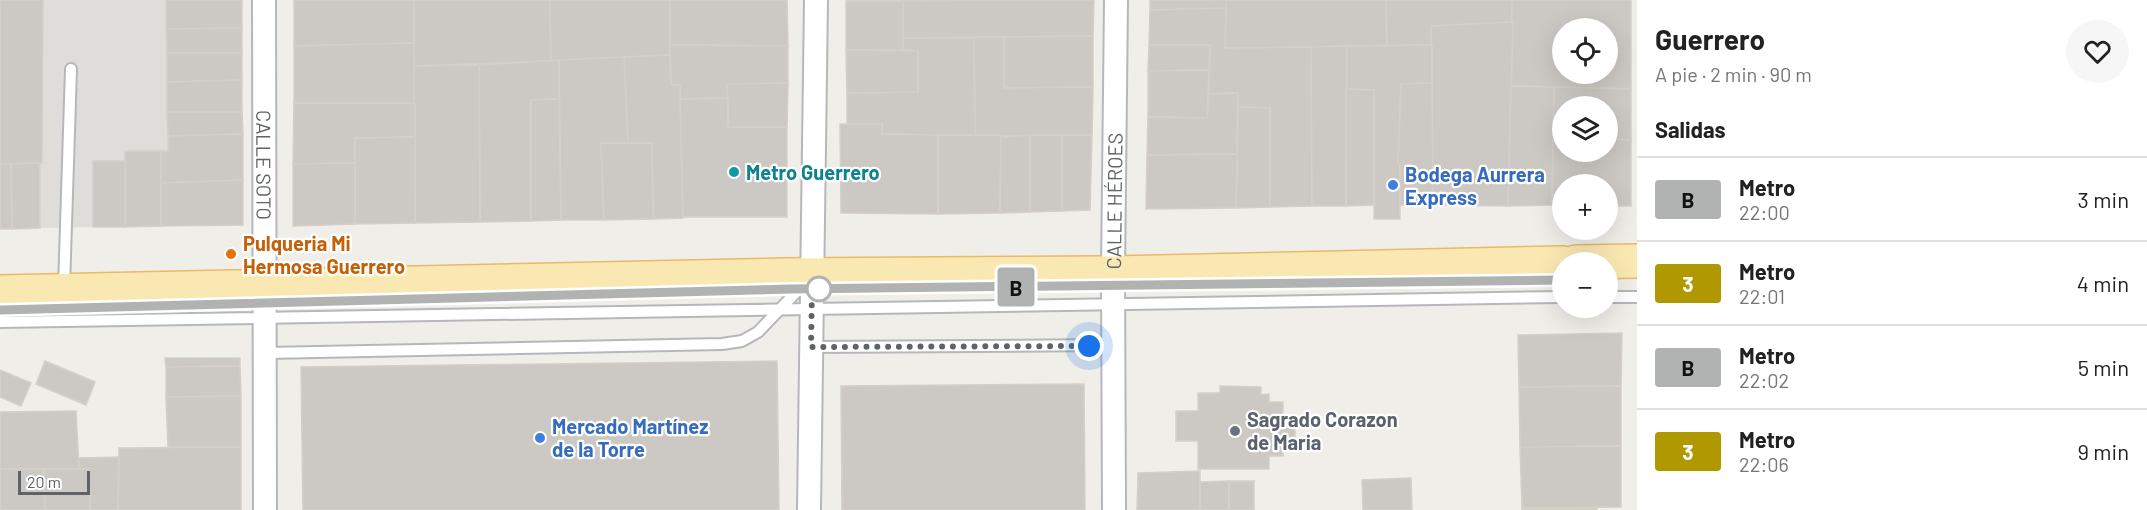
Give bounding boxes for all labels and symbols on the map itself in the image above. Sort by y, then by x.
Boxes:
street label: CALLE SOTO [252,110,276,220]
street label: CALLE HÉROES [1101,132,1127,270]
place label: Metro Guerrero [746,160,880,184]
place label: Bodega Aurrera Express [1405,162,1545,209]
marker: Metro Guerrero [727,165,741,179]
marker: Bodega Aurrera Express [1386,178,1400,192]
place label: Pulqueria Mi Hermosa Guerrero [243,231,405,278]
marker: Pulqueria Mi Hermosa Guerrero [224,247,238,261]
line badge: B [996,268,1036,306]
unlabelled marker [806,276,832,302]
your location [1074,331,1104,361]
place label: Sagrado Corazon de Maria [1247,407,1398,454]
place label: Mercado Martínez de la Torre [552,414,708,461]
marker: Sagrado Corazon de Maria [1228,424,1242,438]
marker: Mercado Martínez de la Torre [533,431,547,445]
scale bar [18,468,90,496]

